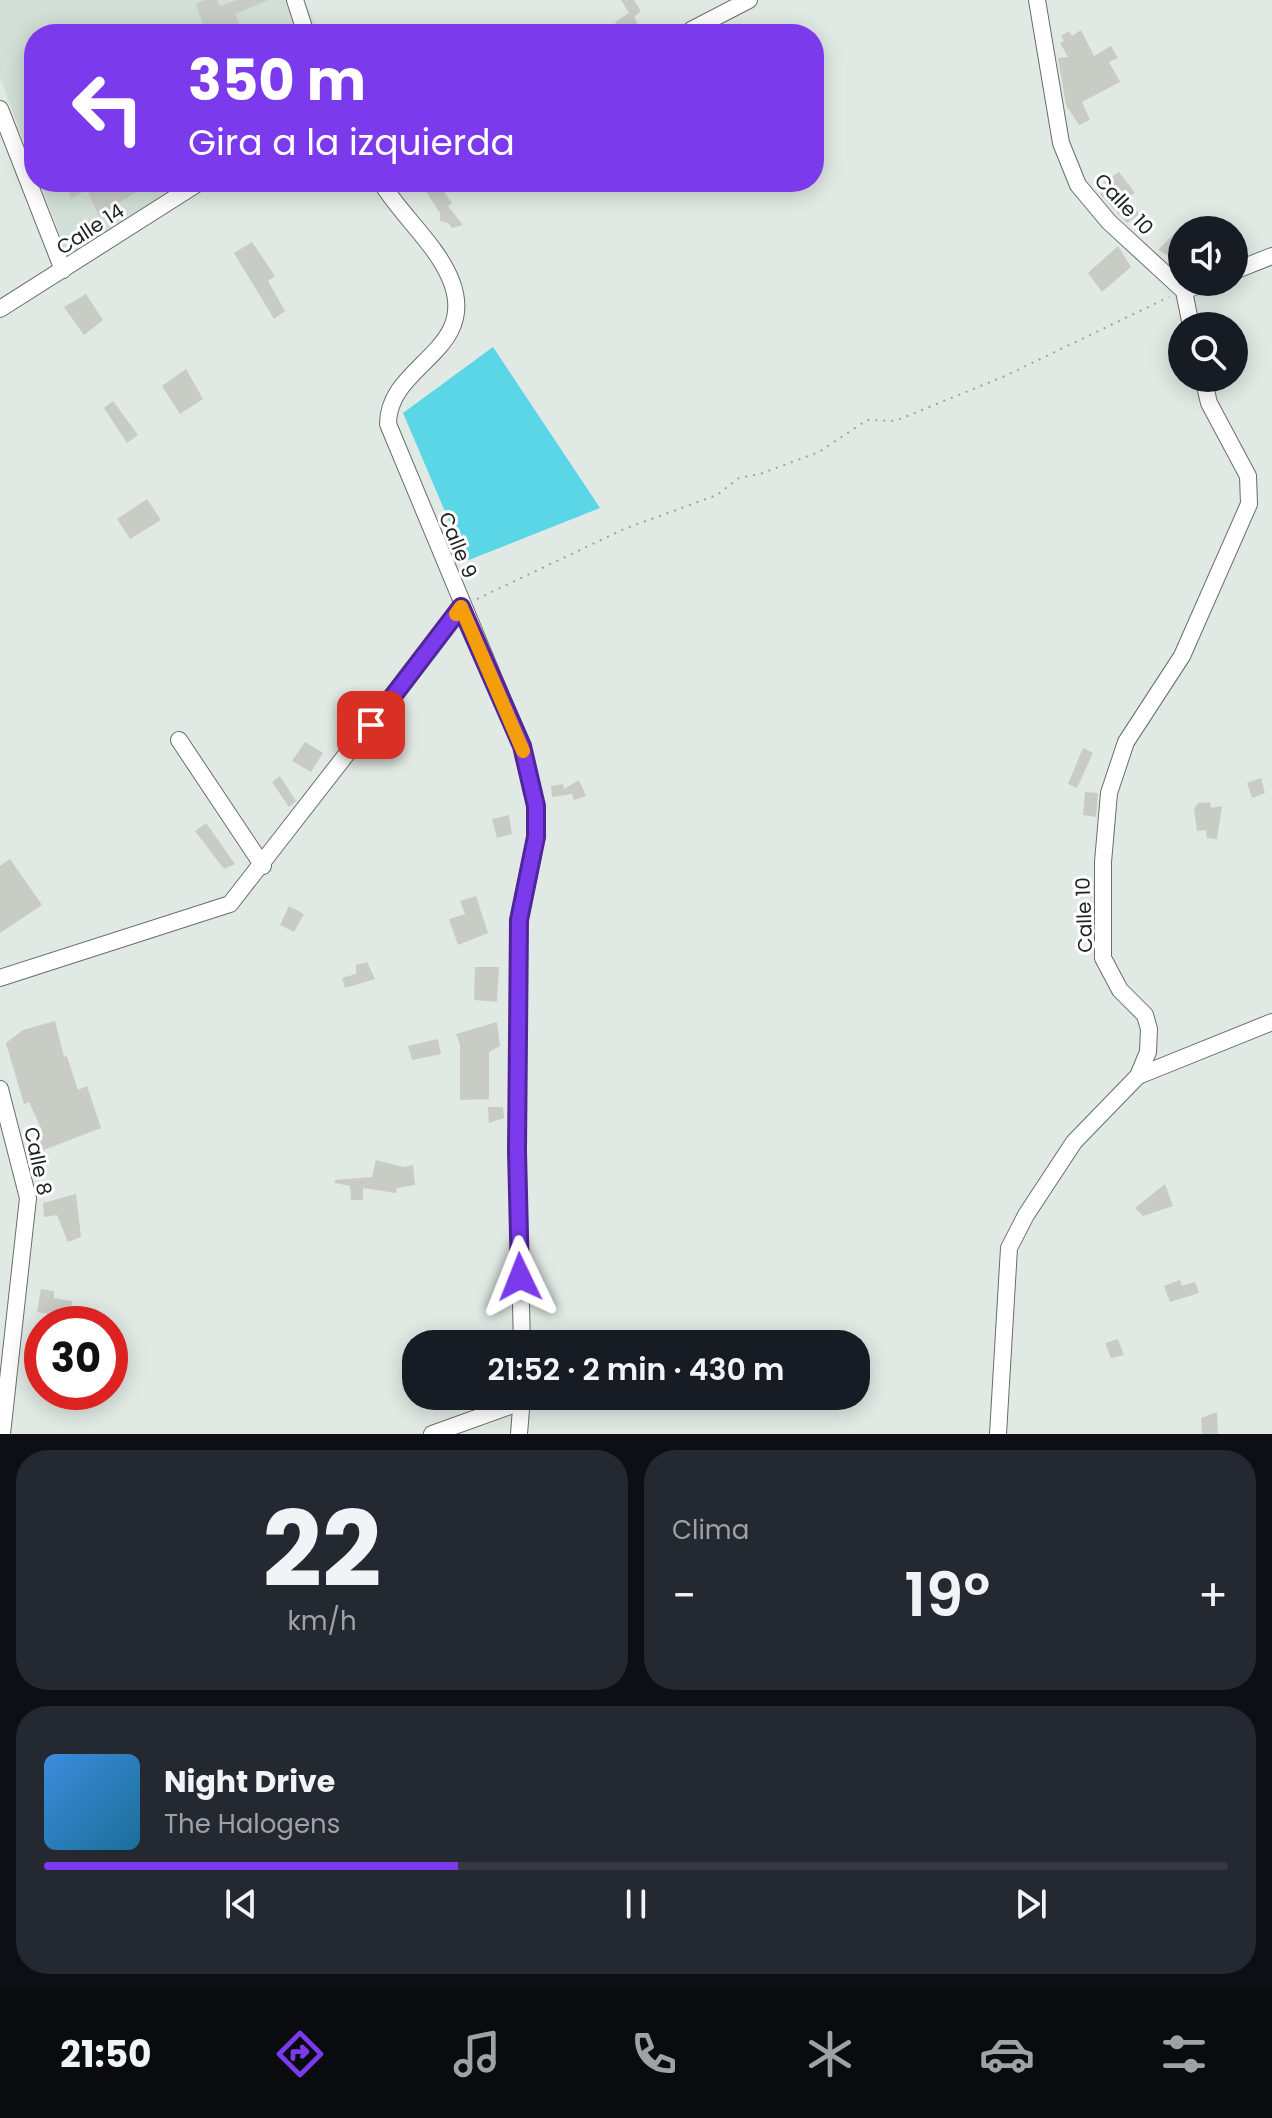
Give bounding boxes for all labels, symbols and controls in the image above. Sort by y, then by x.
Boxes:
text: 350 m [188,41,366,120]
icon: left [56,56,160,160]
text: Gira a la izquierda [188,117,515,168]
street label: Calle 10 [1088,167,1160,241]
street label: Calle 14 [51,197,129,261]
map controls [1168,216,1248,392]
button: sound [1168,216,1248,296]
button: search [1168,312,1248,392]
street label: Calle 9 [432,508,484,582]
pin [337,691,405,759]
icon: arrive [349,703,393,747]
street label: Calle 10 [1069,877,1099,953]
street label: Calle 8 [17,1124,59,1198]
position arrow [478,1235,562,1319]
speed limit sign: 30 [24,1306,128,1410]
text: 21:52 · 2 min · 430 m [488,1348,785,1391]
text: 22 [263,1477,381,1622]
text: Clima [672,1512,749,1548]
text: 19° [904,1553,990,1637]
text: − [672,1565,696,1626]
text: + [1198,1565,1228,1626]
text: km/h [287,1603,357,1639]
text: Night Drive [164,1760,335,1803]
text: The Halogens [164,1806,340,1842]
icon: previous [219,1882,263,1926]
icon: pause [614,1882,658,1926]
icon: next [1009,1882,1053,1926]
icon: directions [272,2026,328,2082]
icon: music [449,2026,505,2082]
icon: phone [626,2026,682,2082]
icon: climate [802,2026,858,2082]
icon: car [979,2026,1035,2082]
icon: filters [1156,2026,1212,2082]
text: 21:50 [60,2029,152,2080]

